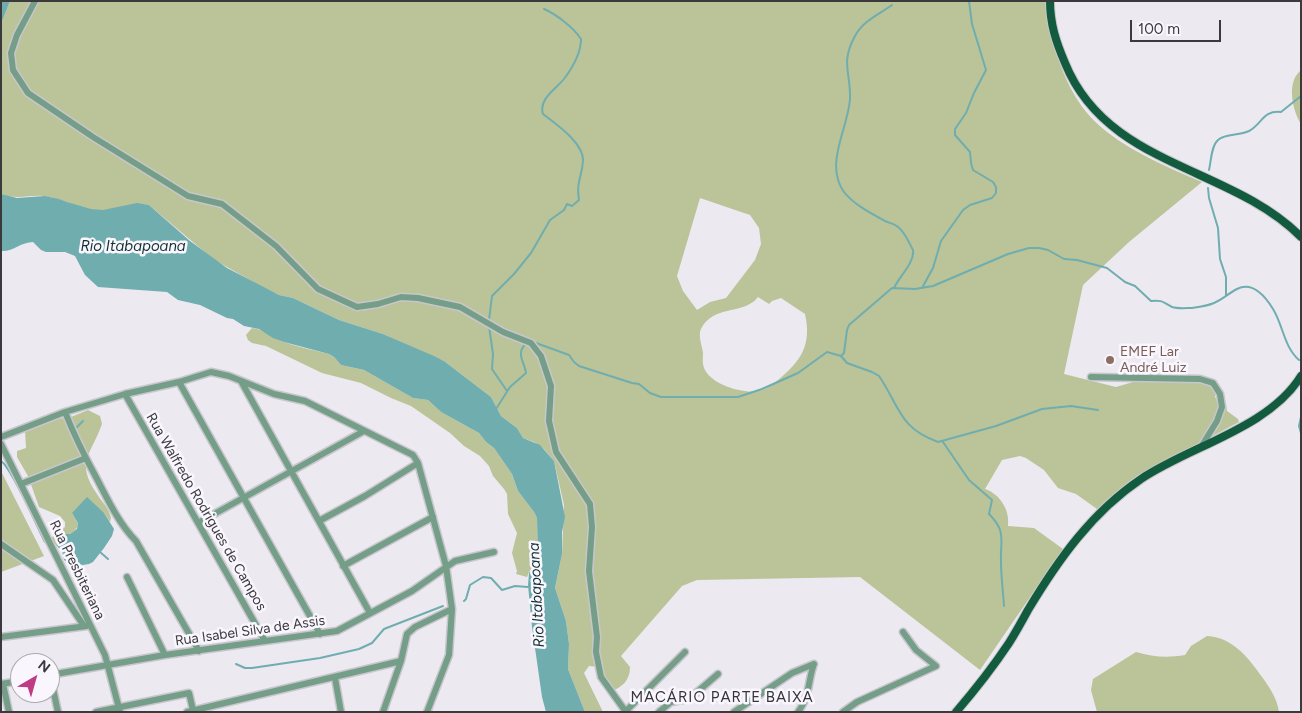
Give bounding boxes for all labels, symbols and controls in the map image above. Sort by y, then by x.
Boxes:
scale bar [1132,10,1223,42]
text: 100 m [1138,20,1180,38]
water label: Rio Itabapoana [80,238,186,256]
place label: EMEF Lar André Luiz [1120,344,1187,377]
marker: EMEF Lar André Luiz [1104,354,1116,366]
street label: Rua Walfredo Rodrigues de Campos [142,410,270,614]
street label: Rua Presbiteriana [46,518,108,622]
water label: Rio Itabapoana [525,542,549,648]
street label: Rua Isabel Silva de Assis [174,612,326,650]
north arrow [10,653,60,703]
text: N [34,657,53,677]
district label: MACÁRIO PARTE BAIXA [628,689,816,707]

